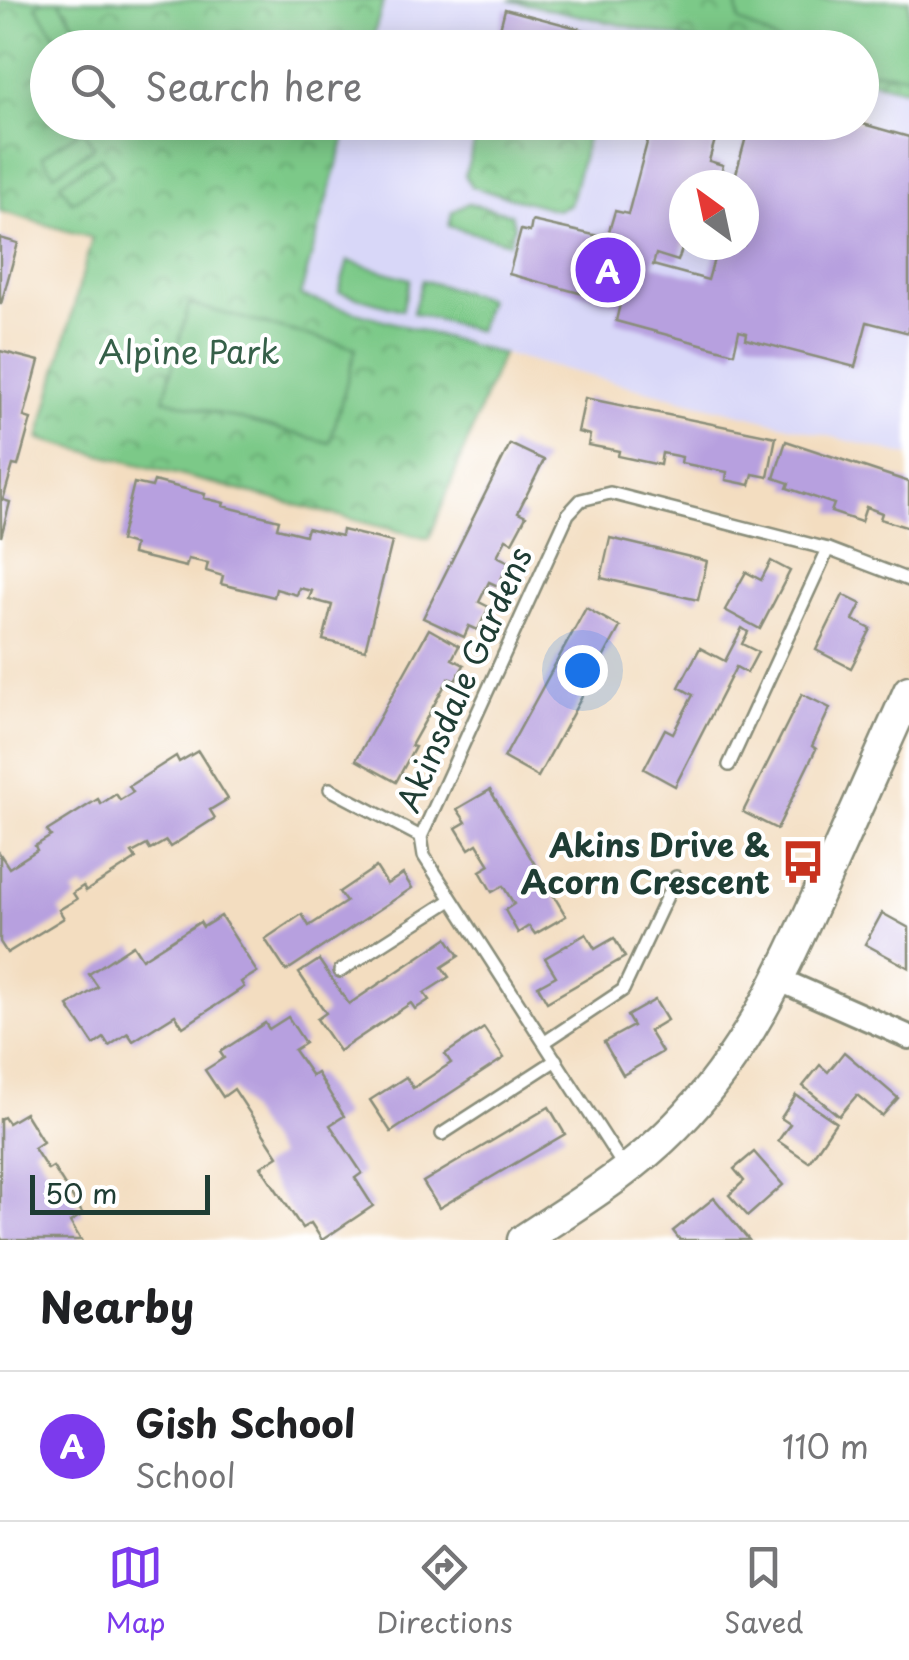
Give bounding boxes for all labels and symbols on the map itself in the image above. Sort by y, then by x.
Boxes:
north arrow [669,170,759,260]
pin: A [576,232,640,308]
park label: Alpine Park [98,327,280,375]
street label: Akinsdale Gardens [383,539,543,819]
your location [557,645,608,696]
place label: Akins Drive & Acorn Crescent [521,820,770,905]
bus stop icon: Akins Drive & Acorn Crescent [779,838,827,886]
scale bar [30,1170,210,1214]

